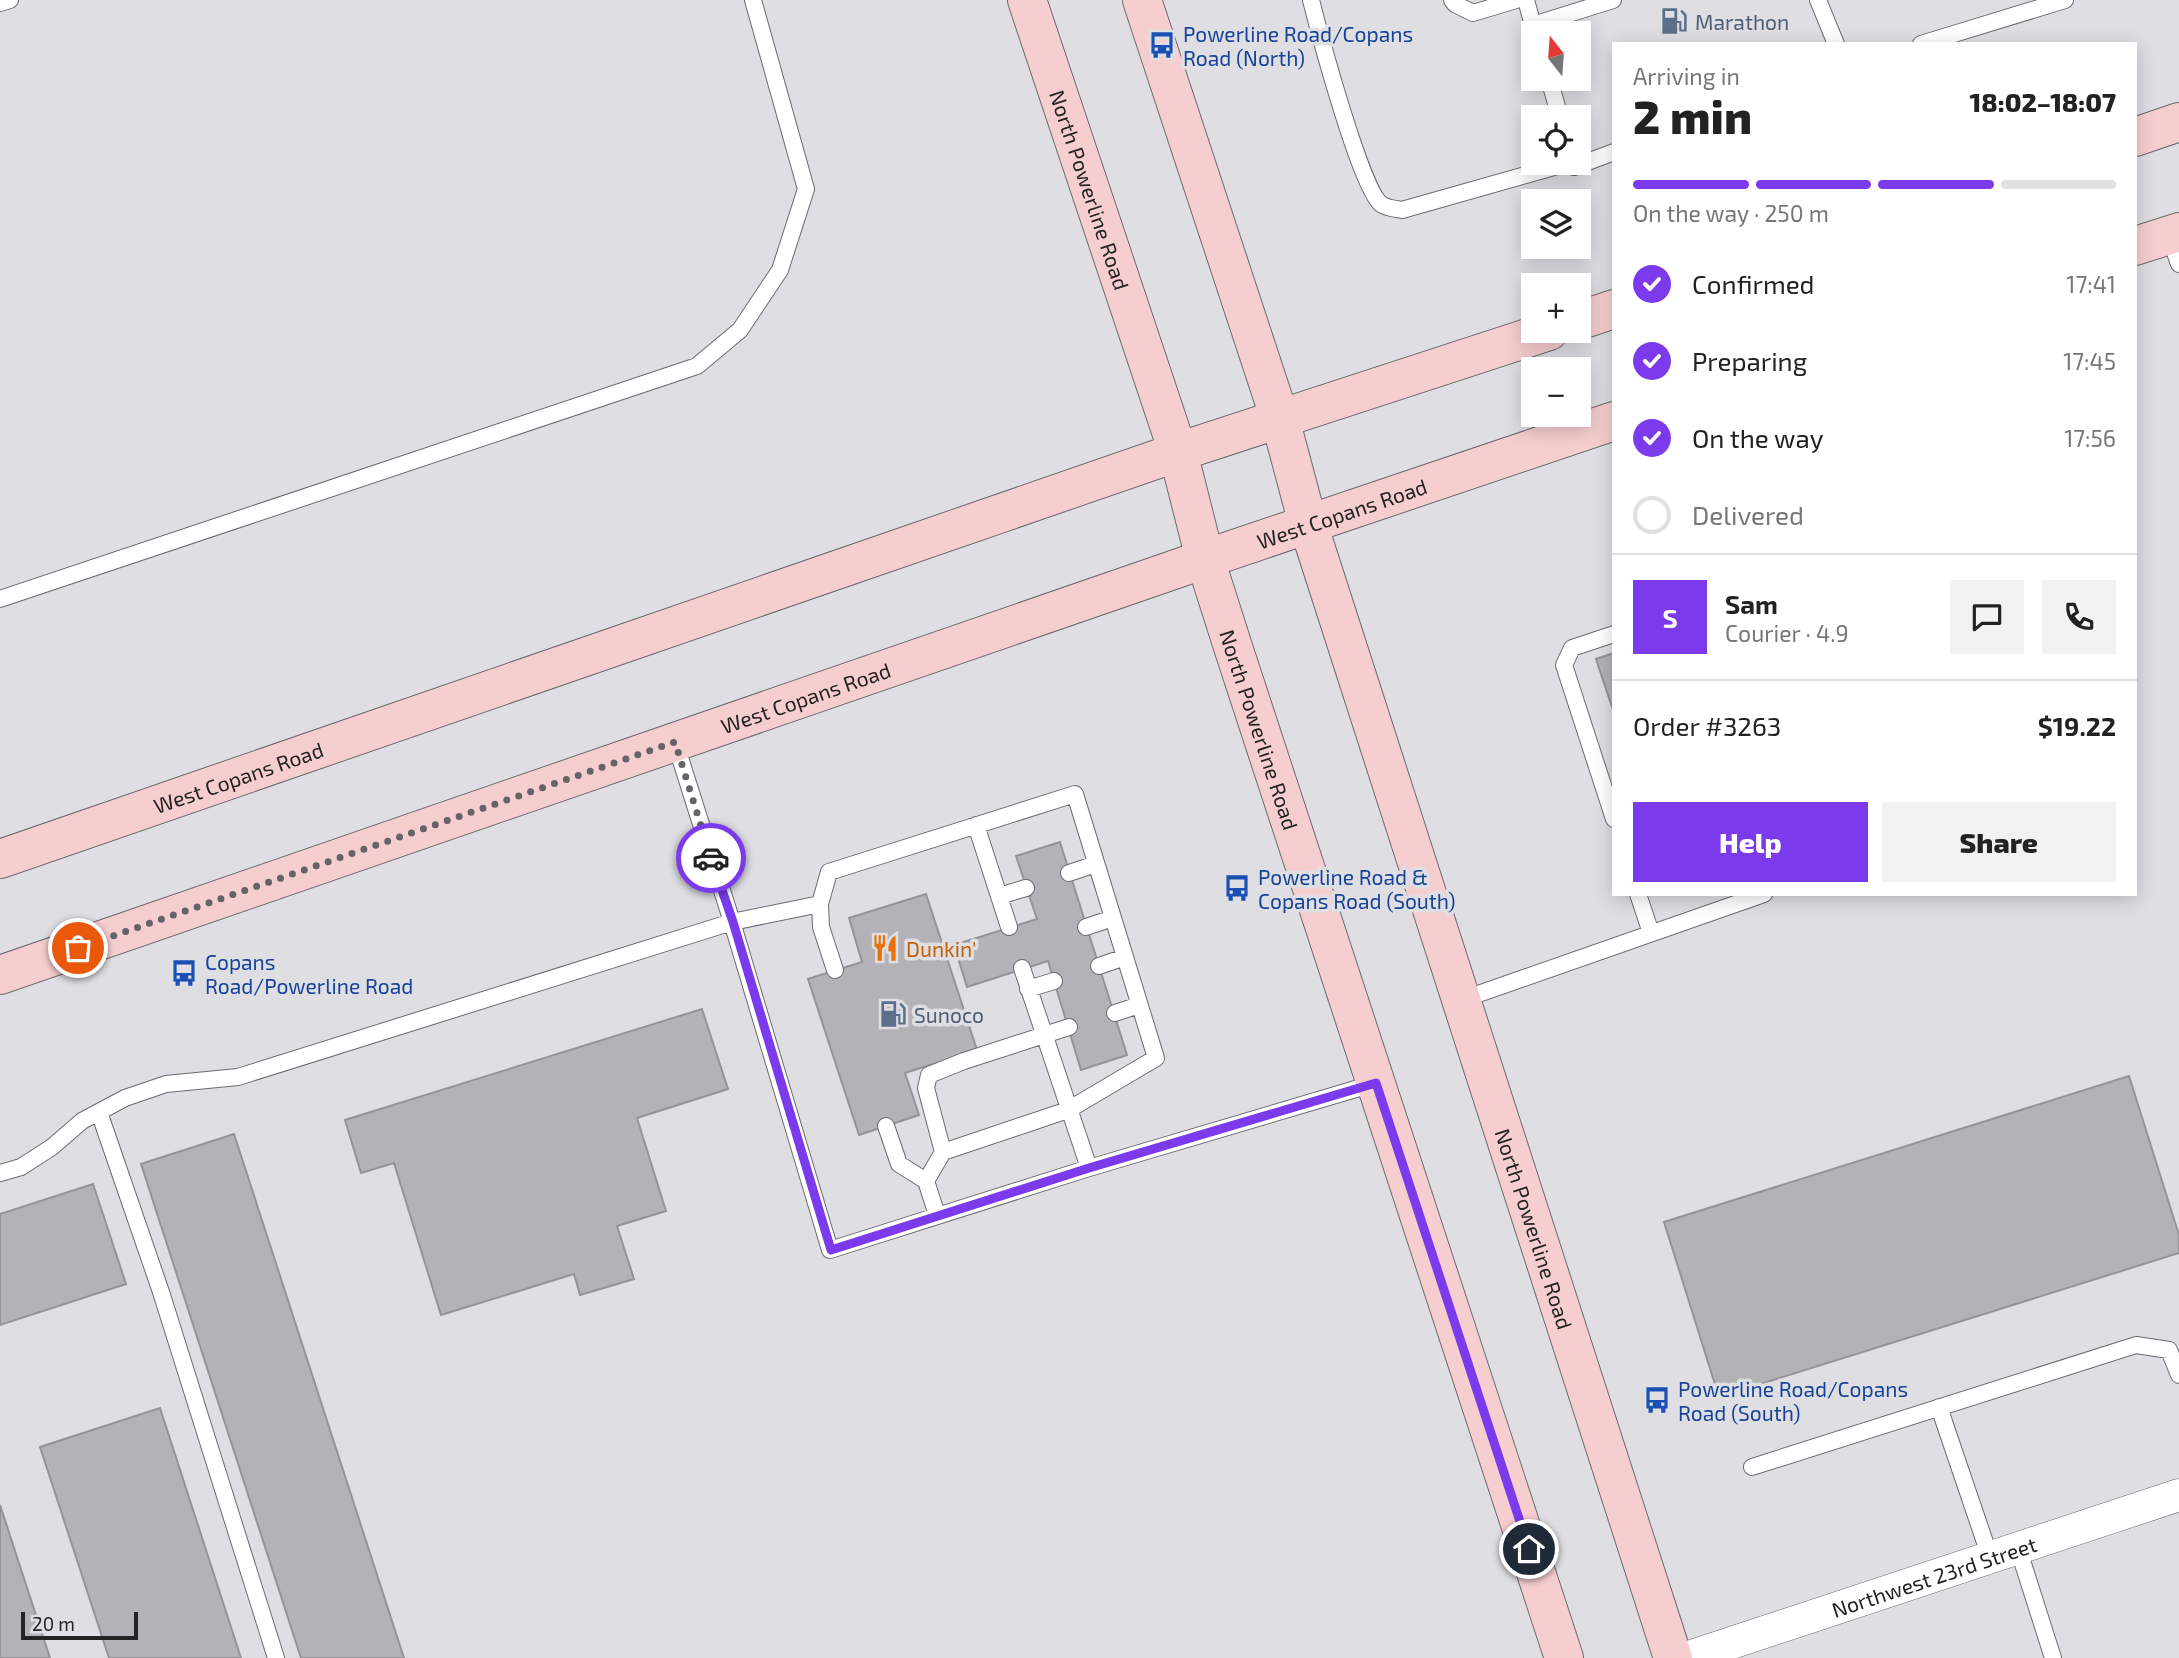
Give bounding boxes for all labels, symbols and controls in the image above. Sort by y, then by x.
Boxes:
fuel station icon: Marathon [1659,6,1689,36]
place label: Marathon [1695,9,1789,34]
place label: Powerline Road/Copans Road (North) [1183,21,1413,70]
north arrow [1521,21,1591,91]
map controls [1521,21,1591,427]
bus stop icon: Powerline Road/Copans Road (North) [1147,30,1177,60]
text: Arriving in [1633,62,1740,90]
text: 18:02–18:07 [1970,86,2116,117]
street label: North Powerline Road [1045,87,1135,293]
text: 2 min [1633,88,1752,143]
button: locate [1521,105,1591,175]
button: layers [1521,189,1591,259]
text: On the way · 250 m [1633,199,1829,227]
icon: check [1633,265,1671,303]
text: Confirmed [1692,268,1815,299]
text: 17:41 [2066,270,2116,298]
button: + [1521,273,1591,343]
icon: check [1633,342,1671,380]
text: Preparing [1692,345,1807,376]
text: 17:45 [2063,347,2116,375]
button: − [1521,357,1591,427]
icon: check [1633,419,1671,457]
text: On the way [1692,422,1823,453]
text: 17:56 [2064,424,2116,452]
street label: West Copans Road [1253,473,1430,553]
text: Delivered [1692,499,1804,530]
button: chat [1950,580,2024,654]
button: phone [2042,580,2116,654]
text: Sam [1725,588,1778,619]
text: S [1662,602,1678,633]
text: Courier · 4.9 [1725,619,1849,647]
street label: North Powerline Road [1216,626,1304,833]
street label: West Copans Road [717,656,893,738]
text: Order #3263 [1633,710,1781,741]
text: $19.22 [2038,710,2116,741]
street label: West Copans Road [150,736,326,818]
button: Help [1633,802,1868,882]
button: Share [1882,802,2116,882]
courier [676,823,746,893]
icon: car [692,839,730,877]
place label: Powerline Road & Copans Road (South) [1258,864,1456,913]
bus stop icon: Powerline Road & Copans Road (South) [1222,873,1252,903]
pin [48,918,108,978]
icon: bag [59,929,97,967]
restaurant icon: Dunkin' [870,933,900,963]
place label: Dunkin' [906,936,976,961]
place label: Copans Road/Powerline Road [205,949,413,998]
bus stop icon: Copans Road/Powerline Road [169,958,199,988]
fuel station icon: Sunoco [878,999,908,1029]
place label: Sunoco [914,1002,984,1027]
street label: North Powerline Road [1491,1125,1579,1332]
place label: Powerline Road/Copans Road (South) [1678,1376,1908,1425]
bus stop icon: Powerline Road/Copans Road (South) [1642,1385,1672,1415]
pin [1499,1519,1559,1579]
icon: home [1510,1530,1548,1568]
street label: Northwest 23rd Street [1828,1531,2039,1622]
scale bar [21,1609,138,1641]
text: 20 m [32,1612,75,1635]

